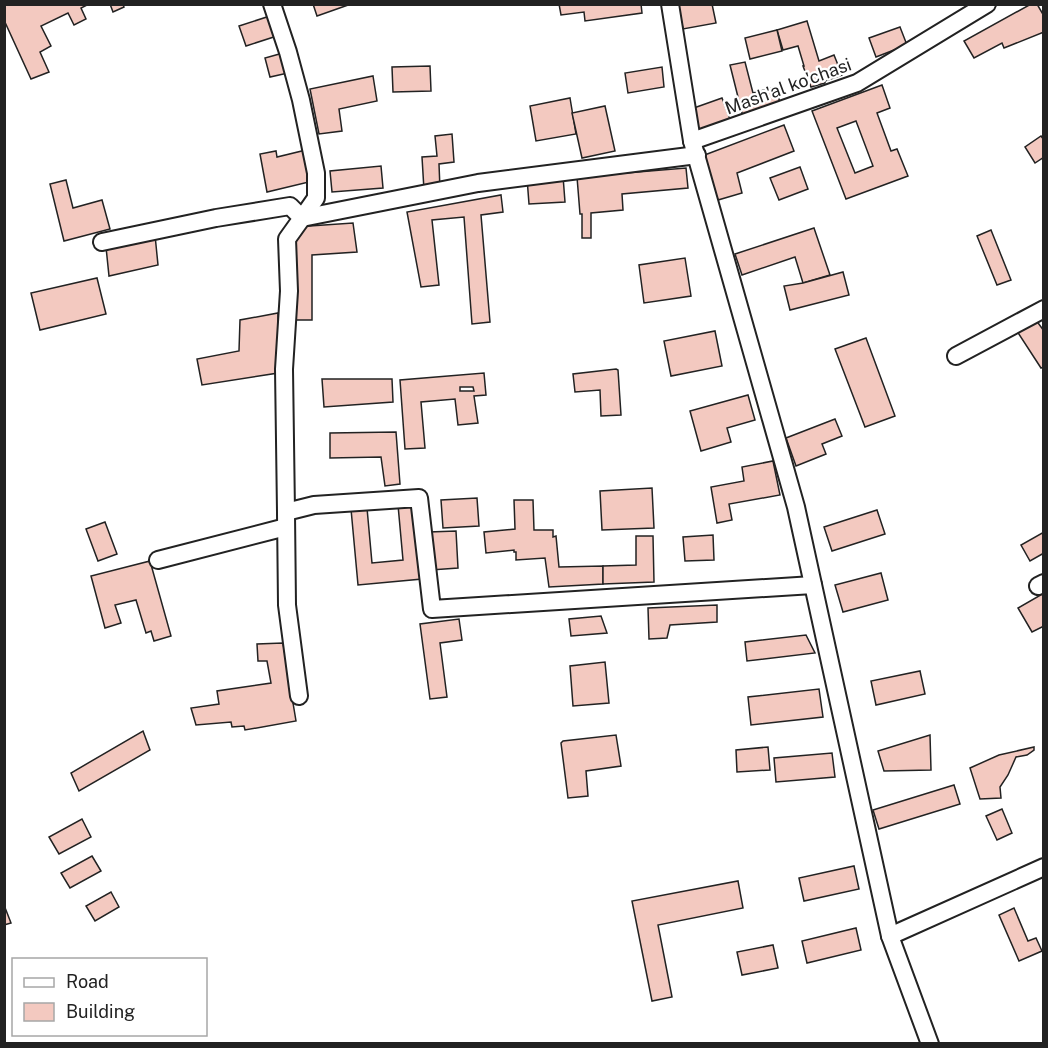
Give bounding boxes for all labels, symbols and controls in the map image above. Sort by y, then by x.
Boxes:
street label: Mash'al ko'chasi [722,53,854,119]
legend [12,958,207,1036]
text: Road [66,971,109,992]
text: Building [66,1001,135,1022]

